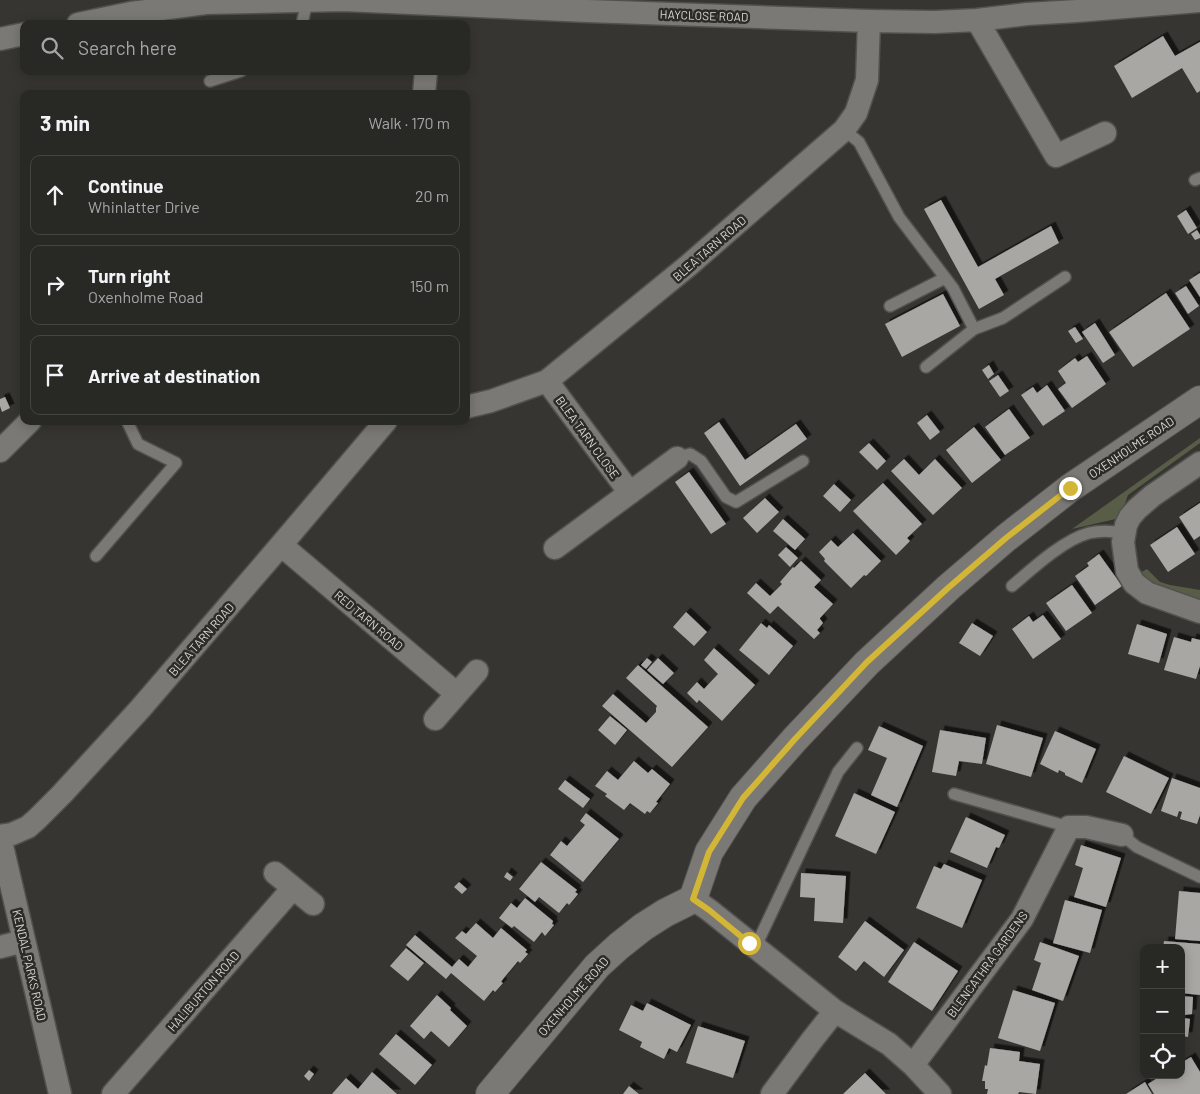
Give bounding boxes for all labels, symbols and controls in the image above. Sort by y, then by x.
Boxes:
street label: HAYCLOSE ROAD [660,6,748,24]
search box [20,20,470,75]
icon: search [38,34,66,62]
text: Search here [78,36,177,59]
text: 3 min [40,110,90,135]
text: Walk · 170 m [368,113,450,132]
text: Continue [88,174,164,197]
icon: ahead [41,181,69,209]
text: 20 m [415,186,449,205]
text: Whinlatter Drive [88,197,200,216]
street label: BLEA TARN ROAD [670,213,748,283]
text: Turn right [88,264,170,287]
icon: right [41,271,69,299]
text: 150 m [410,276,449,295]
text: Oxenholme Road [88,287,204,306]
icon: arrive [41,361,69,389]
text: Arrive at destination [88,364,260,387]
street label: BLEA TARN CLOSE [553,393,623,481]
street label: OXENHOLME ROAD [1086,413,1176,481]
route end [1059,477,1082,500]
street label: RED TARN ROAD [332,587,406,653]
street label: BLEA TARN ROAD [166,600,236,678]
street label: KENDAL PARKS ROAD [10,908,50,1022]
street label: BLENCATHRA GARDENS [944,908,1030,1020]
route start [738,932,761,955]
map controls [1140,944,1185,1079]
button: + [1140,944,1185,989]
street label: HALIBURTON ROAD [164,948,242,1034]
street label: OXENHOLME ROAD [535,954,611,1038]
button: − [1140,989,1185,1034]
button: locate [1140,1034,1185,1079]

